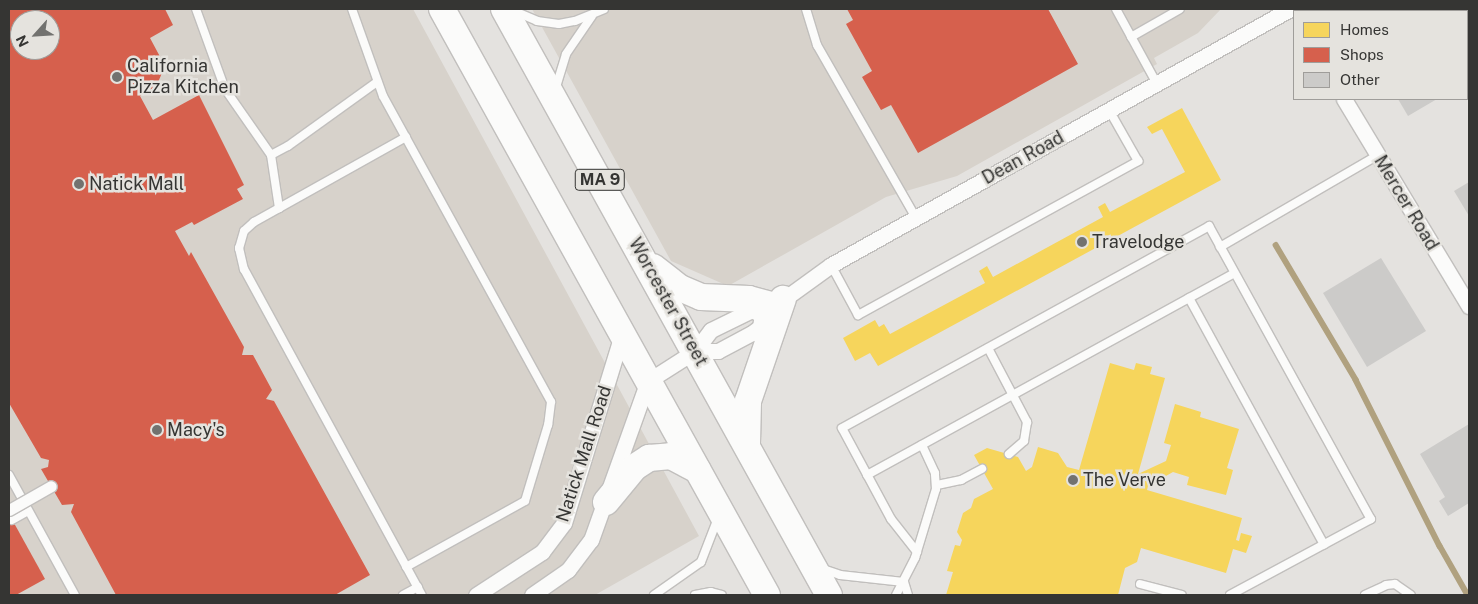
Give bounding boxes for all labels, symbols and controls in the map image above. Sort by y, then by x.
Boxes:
north arrow [10,10,60,60]
legend [1293,10,1468,100]
text: Homes [1340,21,1389,38]
text: N [13,33,32,50]
text: Shops [1340,46,1384,63]
place label: California Pizza Kitchen [127,56,239,98]
marker: California Pizza Kitchen [111,71,123,83]
text: Other [1340,71,1380,88]
street label: Dean Road [978,127,1068,189]
street label: Mercer Road [1369,152,1443,254]
road number: MA 9 [574,166,626,194]
place label: Natick Mall [89,173,184,195]
marker: Natick Mall [73,178,85,190]
place label: Travelodge [1092,231,1185,253]
street label: Worcester Street [624,234,712,370]
marker: Travelodge [1076,236,1088,248]
street label: Natick Mall Road [552,383,616,525]
place label: Macy's [167,419,225,441]
marker: Macy's [151,424,163,436]
place label: The Verve [1083,469,1166,491]
marker: The Verve [1067,474,1079,486]

